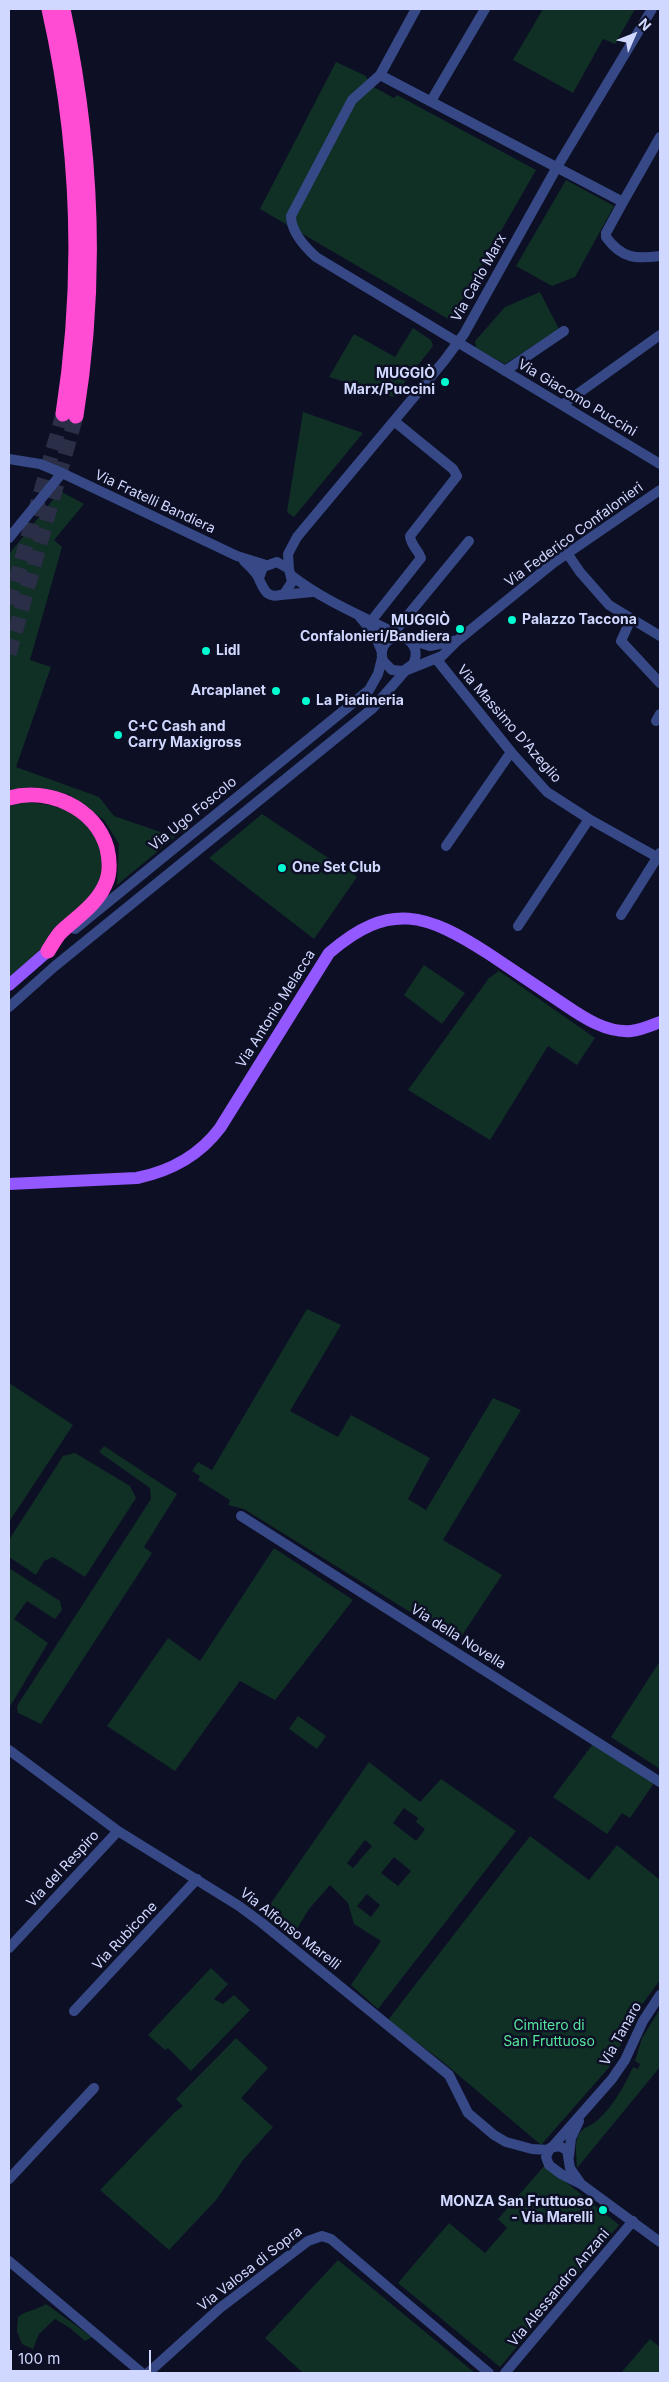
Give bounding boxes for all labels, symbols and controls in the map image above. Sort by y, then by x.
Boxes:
north arrow [609,10,659,60]
text: N [635,14,655,34]
street label: Via Carlo Marx [448,231,510,325]
street label: Via Giacomo Puccini [514,356,640,440]
place label: MUGGIÒ Marx/Puccini [344,366,435,398]
marker: MUGGIÒ Marx/Puccini [439,376,451,388]
street label: Via Fratelli Bandiera [92,467,218,537]
street label: Via Federico Confalonieri [502,479,646,591]
place label: Palazzo Taccona [522,612,637,628]
place label: MUGGIÒ Confalonieri/Bandiera [300,613,450,646]
marker: Palazzo Taccona [506,614,518,626]
marker: MUGGIÒ Confalonieri/Bandiera [454,623,466,635]
place label: Lidl [216,643,240,659]
marker: Lidl [200,645,212,657]
street label: Via Massimo D'Azeglio [453,662,565,786]
place label: Arcaplanet [191,683,266,699]
marker: Arcaplanet [270,685,282,697]
place label: La Piadineria [316,693,404,709]
marker: La Piadineria [300,695,312,707]
place label: C+C Cash and Carry Maxigross [128,719,242,752]
marker: C+C Cash and Carry Maxigross [112,729,124,741]
street label: Via Ugo Foscolo [146,774,240,854]
place label: One Set Club [292,860,381,876]
marker: One Set Club [276,862,288,874]
street label: Via Antonio Melacca [233,947,319,1071]
street label: Via della Novella [407,1601,509,1673]
street label: Via del Respiro [23,1827,103,1911]
street label: Via Alfonso Marelli [236,1885,344,1973]
street label: Via Rubicone [89,1898,161,1974]
street label: Via Tanaro [597,1999,645,2069]
park label: Cimitero di San Fruttuoso [503,2018,595,2050]
place label: MONZA San Fruttuoso - Via Marelli [440,2194,593,2226]
marker: MONZA San Fruttuoso - Via Marelli [597,2204,609,2216]
street label: Via Valosa di Sopra [195,2223,305,2315]
street label: Via Alessandro Anzani [505,2226,613,2350]
scale bar [12,2340,154,2372]
text: 100 m [18,2349,60,2368]

